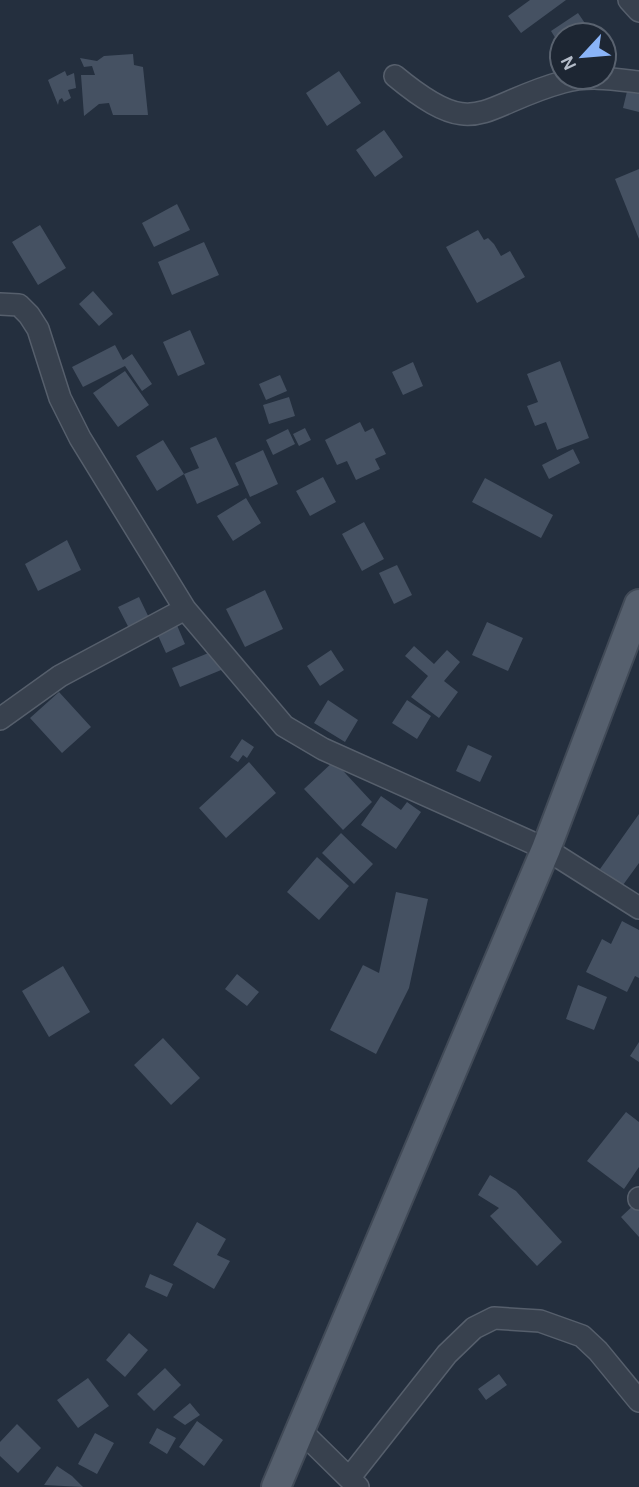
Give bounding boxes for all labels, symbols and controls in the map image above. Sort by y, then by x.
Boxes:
north arrow [548,21,618,91]
text: N [556,52,581,74]

